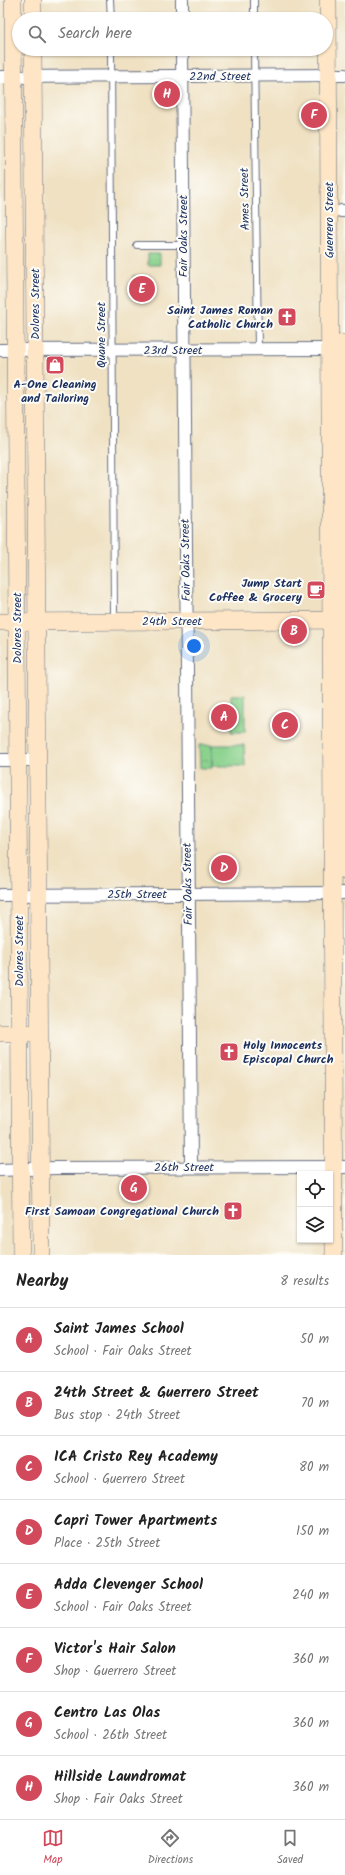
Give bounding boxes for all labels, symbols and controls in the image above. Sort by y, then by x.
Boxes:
search box [12,12,333,56]
text: Search here [58,22,132,46]
icon: search [26,23,48,45]
street label: 22nd Street [189,67,251,86]
pin: H [154,79,180,109]
pin: F [301,100,327,130]
street label: Ames Street [235,167,255,230]
street label: Guerrero Street [320,181,339,258]
street label: Fair Oaks Street [174,194,193,277]
street label: Dolores Street [26,268,45,340]
pin: E [129,274,155,304]
place label: Saint James Roman Catholic Church [167,301,273,334]
street label: Quane Street [92,302,111,368]
church icon: Saint James Roman Catholic Church [276,306,298,328]
street label: 23rd Street [143,341,203,360]
shop icon: A-One Cleaning and Tailoring [44,354,66,376]
place label: A-One Cleaning and Tailoring [13,375,97,408]
street label: Fair Oaks Street [176,518,196,601]
place label: Jump Start Coffee & Grocery [209,574,303,607]
cafe icon: Jump Start Coffee & Grocery [305,579,327,601]
street label: Dolores Street [8,592,27,664]
street label: 24th Street [142,612,202,631]
pin: B [281,616,307,646]
your location [184,636,204,656]
pin: A [211,702,237,732]
pin: C [272,710,298,740]
street label: Fair Oaks Street [178,842,198,925]
pin: D [211,853,237,883]
street label: 25th Street [107,885,167,904]
street label: Dolores Street [10,915,29,987]
place label: Holy Innocents Episcopal Church [243,1036,334,1069]
church icon: Holy Innocents Episcopal Church [218,1041,240,1063]
street label: 26th Street [154,1158,214,1177]
map controls [297,1171,333,1243]
button: locate [297,1171,333,1207]
pin: G [121,1173,147,1203]
church icon: First Samoan Congregational Church [222,1200,244,1222]
place label: First Samoan Congregational Church [25,1202,219,1221]
button: layers [297,1207,333,1243]
text: Nearby [16,1268,68,1295]
text: 8 results [280,1271,329,1292]
text: Saint James School [54,1317,184,1341]
text: A [25,1329,33,1350]
text: 50 m [300,1329,329,1350]
text: School · Fair Oaks Street [54,1341,192,1362]
text: 24th Street & Guerrero Street [54,1381,259,1405]
text: B [25,1393,33,1414]
text: 70 m [301,1393,329,1414]
text: Bus stop · 24th Street [54,1405,180,1426]
text: ICA Cristo Rey Academy [54,1445,218,1469]
text: C [25,1457,33,1478]
text: 80 m [299,1457,329,1478]
text: School · Guerrero Street [54,1469,185,1490]
text: Capri Tower Apartments [54,1509,217,1533]
text: D [25,1521,33,1542]
text: 150 m [296,1521,329,1542]
text: Place · 25th Street [54,1533,160,1554]
text: Adda Clevenger School [54,1573,203,1597]
text: E [25,1585,33,1606]
text: 240 m [292,1585,329,1606]
text: School · Fair Oaks Street [54,1597,192,1618]
text: Victor's Hair Salon [54,1637,176,1661]
text: F [25,1649,33,1670]
text: 360 m [292,1649,329,1670]
text: Shop · Guerrero Street [54,1661,176,1682]
text: Centro Las Olas [54,1701,160,1725]
text: G [25,1713,33,1734]
text: 360 m [292,1713,329,1734]
text: School · 26th Street [54,1725,167,1746]
text: Hillside Laundromat [54,1765,186,1789]
text: H [25,1777,33,1798]
text: 360 m [292,1777,329,1798]
text: Shop · Fair Oaks Street [54,1789,183,1810]
tab: Map [42,1827,64,1869]
tab: Directions [148,1827,193,1869]
tab: Saved [277,1827,303,1869]

